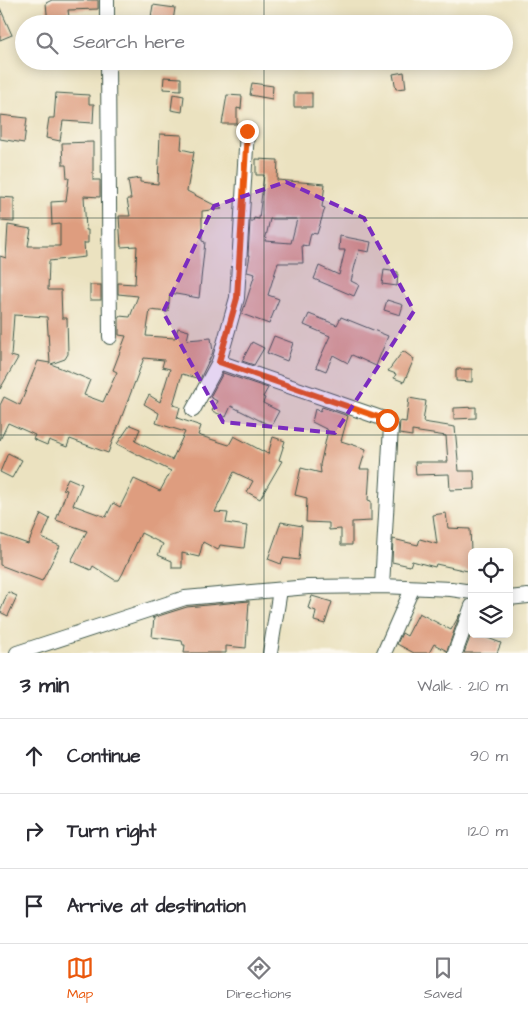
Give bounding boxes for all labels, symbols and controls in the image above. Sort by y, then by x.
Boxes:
search box [15,15,513,70]
icon: search [33,29,61,57]
text: Search here [73,29,185,56]
route end [236,120,259,143]
route start [376,409,399,432]
map controls [468,548,513,638]
button: locate [468,548,513,593]
button: layers [468,593,513,638]
text: 3 min [20,671,69,700]
text: Walk · 210 m [417,675,508,697]
icon: ahead [20,742,48,770]
text: Continue [67,743,141,770]
text: 90 m [470,745,508,767]
icon: right [20,817,48,845]
text: Turn right [67,818,156,845]
text: 120 m [468,820,508,842]
icon: arrive [20,892,48,920]
text: Arrive at destination [67,893,246,920]
tab: Map [66,954,94,1004]
tab: Directions [226,954,291,1004]
tab: Saved [424,954,462,1004]

